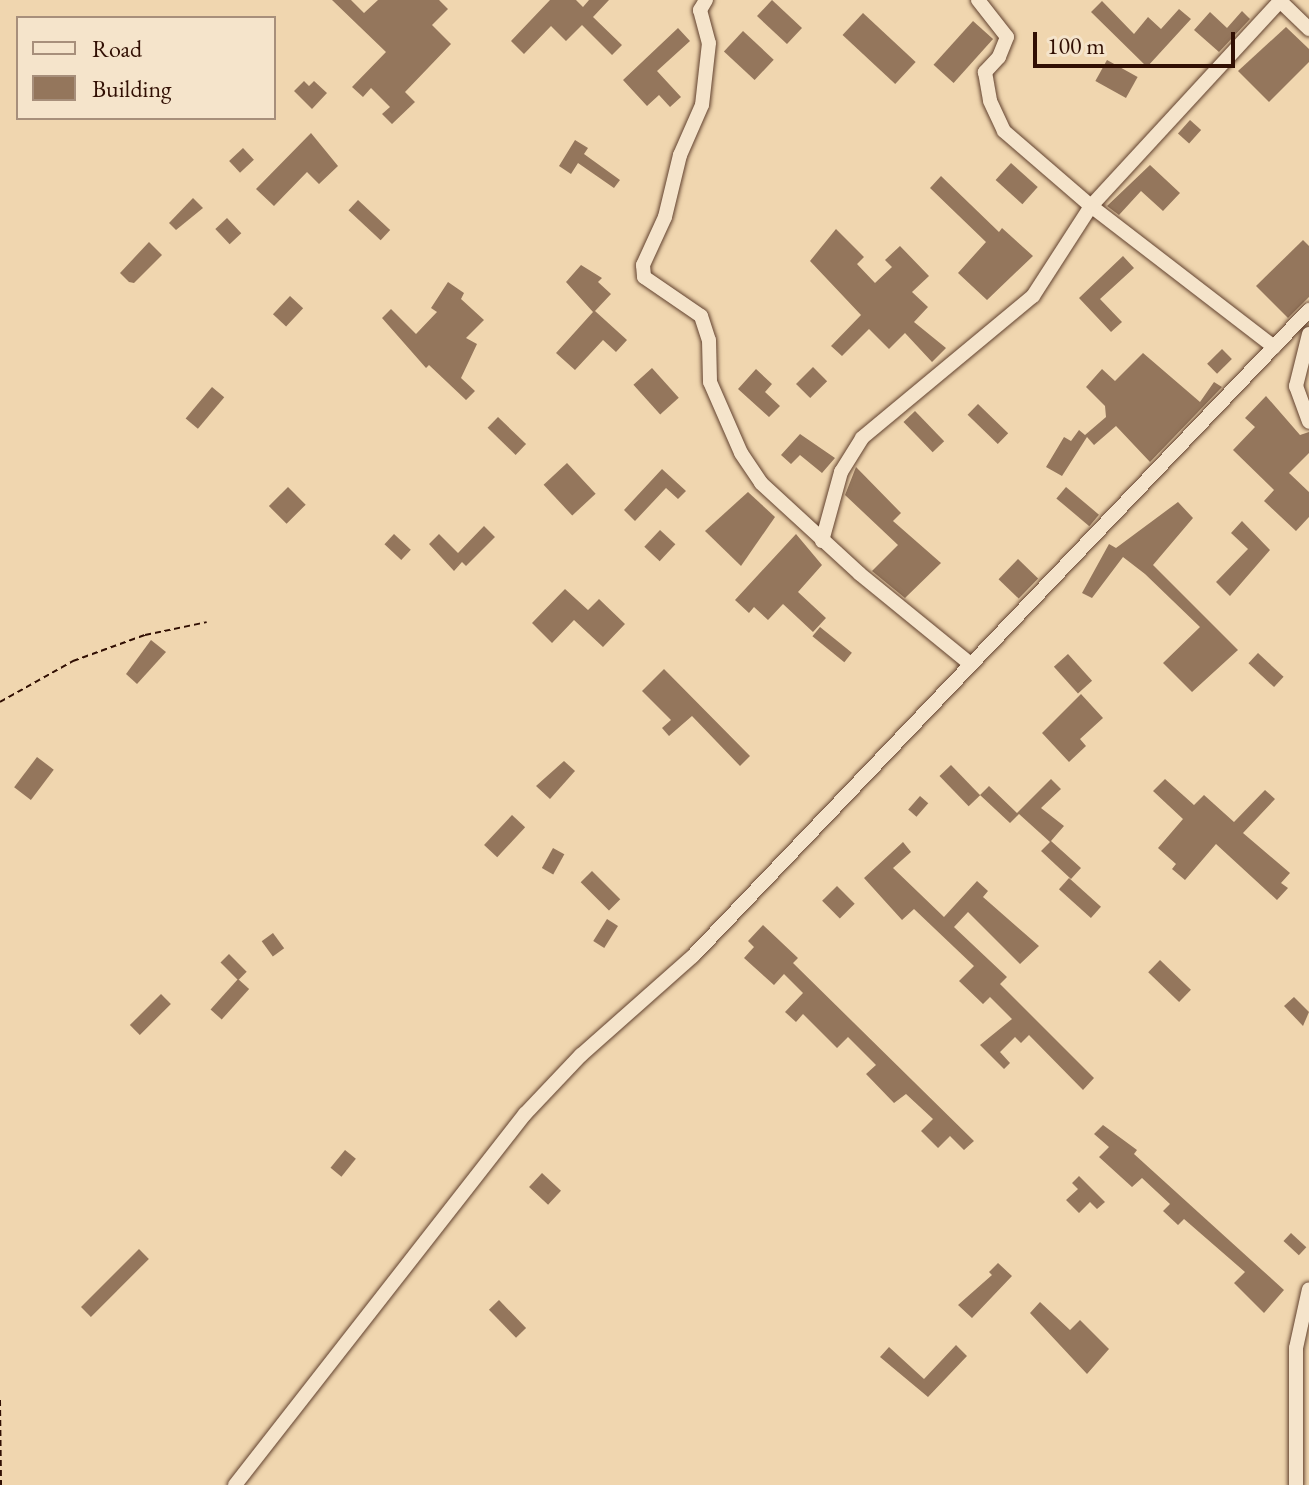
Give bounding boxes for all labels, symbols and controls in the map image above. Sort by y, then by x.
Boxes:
legend [16,16,276,120]
scale bar [1037,16,1239,66]
text: 100 m [1047,30,1105,61]
text: Road [92,33,142,64]
text: Building [92,73,172,104]

